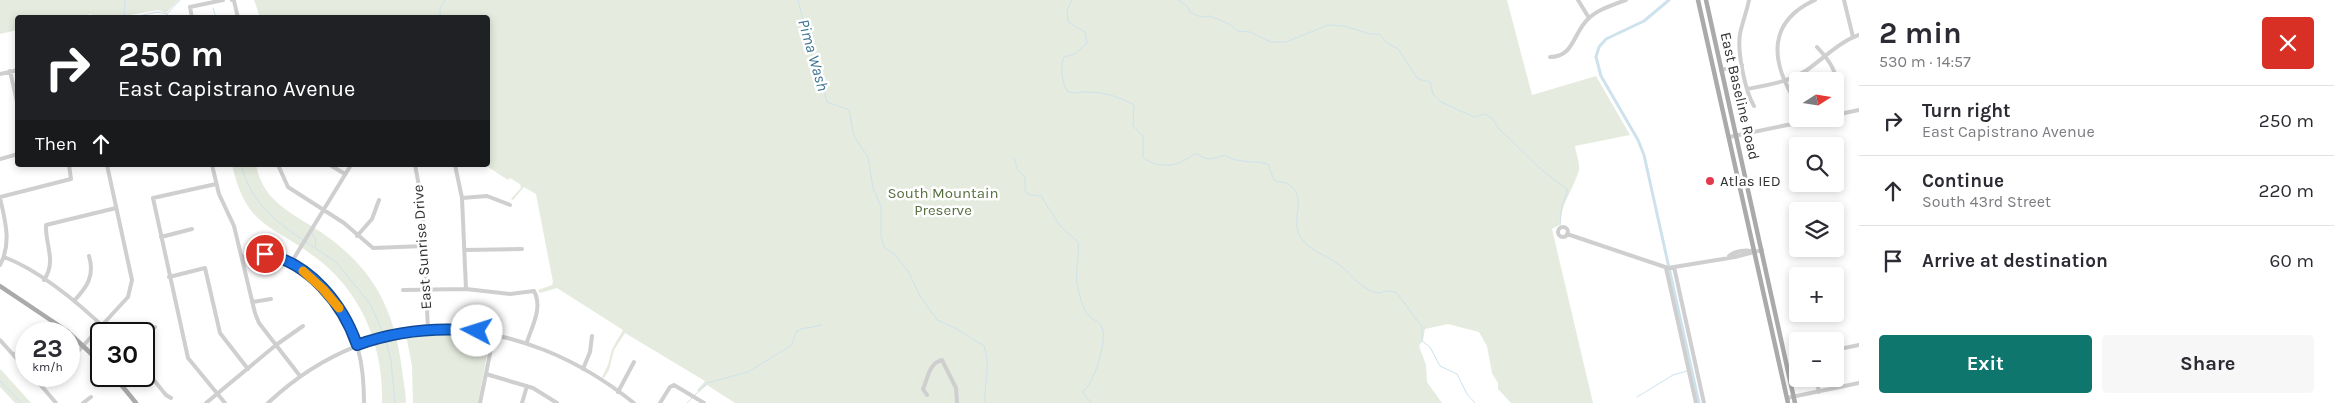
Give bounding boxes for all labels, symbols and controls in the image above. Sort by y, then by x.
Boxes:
text: 2 min [1879,15,1962,51]
water label: Pima Wash [794,17,833,93]
button: close [2262,17,2314,69]
street label: East Baseline Road [1717,30,1763,162]
text: 250 m [118,34,224,75]
icon: right [35,35,100,100]
text: 530 m · 14:57 [1879,52,1971,71]
north arrow [1789,72,1844,128]
map controls [1789,72,1844,387]
text: East Capistrano Avenue [118,76,355,102]
text: Turn right [1922,100,2011,122]
icon: right [1879,107,1907,135]
text: 250 m [2259,110,2314,132]
text: East Capistrano Avenue [1922,122,2095,141]
icon: ahead [87,130,115,158]
text: Then [35,133,77,155]
button: search [1789,137,1844,192]
text: Continue [1922,170,2004,192]
place label: Atlas IED [1720,172,1781,190]
marker: Atlas IED [1704,175,1716,187]
icon: ahead [1879,177,1907,205]
text: 220 m [2258,180,2314,202]
street label: East Sunrise Drive [409,184,435,310]
park label: South Mountain Preserve [887,184,999,219]
text: South 43rd Street [1922,192,2051,211]
button: layers [1789,202,1844,257]
pin [244,233,286,275]
icon: arrive [251,240,279,268]
icon: arrive [1879,247,1907,275]
text: Arrive at destination [1922,250,2108,272]
text: 60 m [2270,250,2314,272]
button: + [1789,267,1844,322]
position arrow [450,304,502,356]
speed limit sign: 30 [90,322,155,387]
button: − [1789,332,1844,387]
text: 23 [32,334,63,363]
button: Exit [1879,335,2092,393]
button: Share [2102,335,2314,393]
text: km/h [32,360,63,374]

